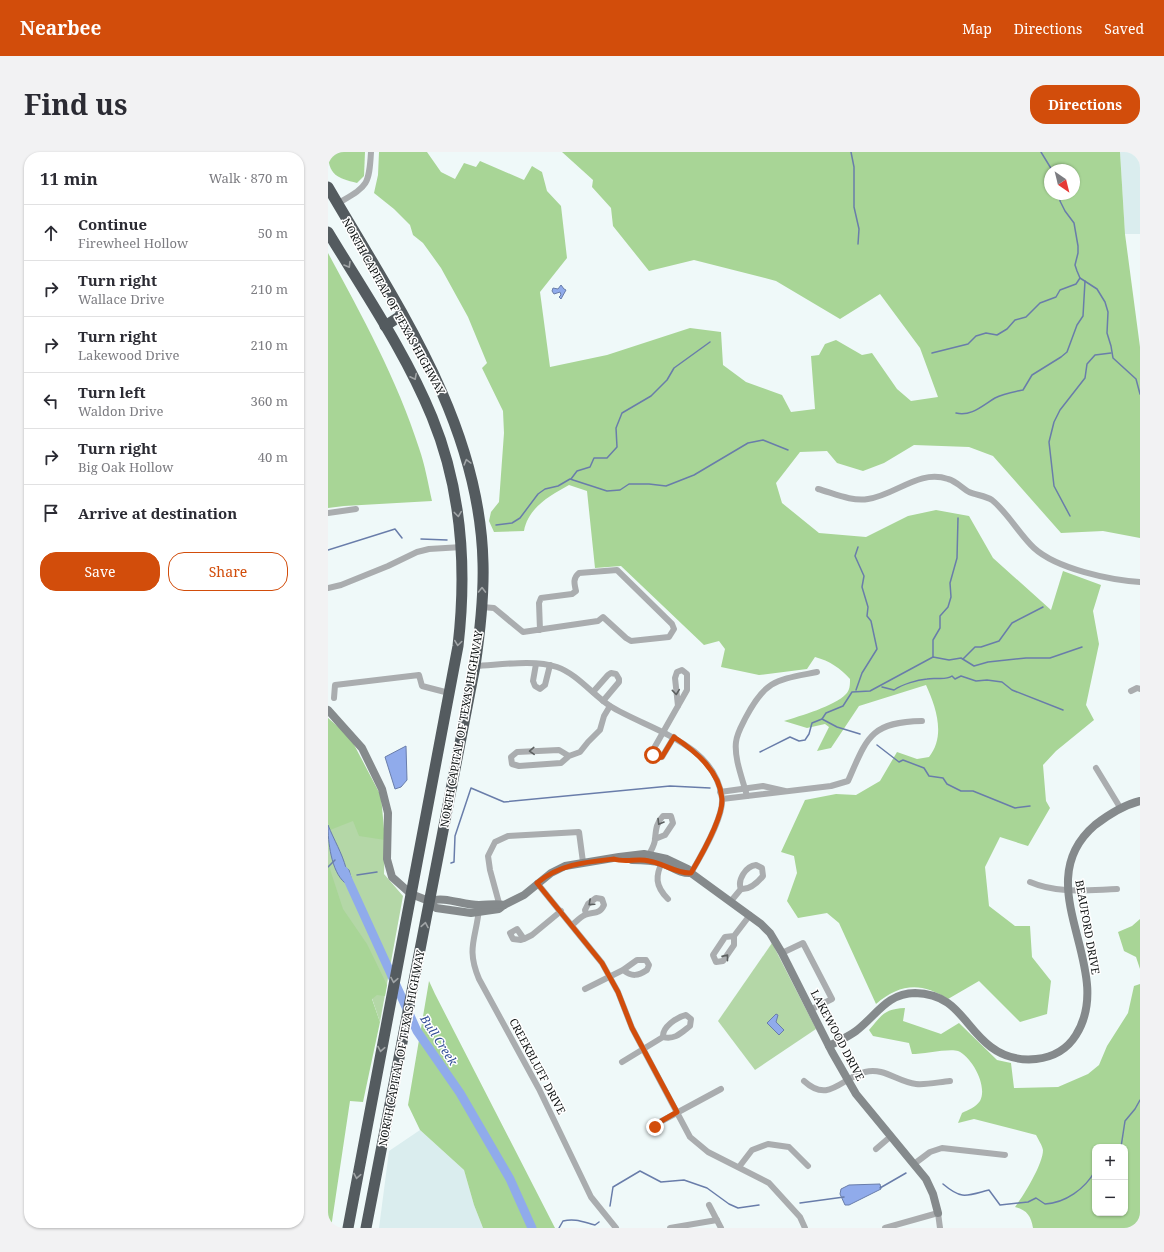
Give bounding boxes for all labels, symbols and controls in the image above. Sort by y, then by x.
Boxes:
text: Nearbee [20,15,101,41]
text: Map [962,19,992,38]
text: Directions [1014,19,1082,38]
text: Saved [1104,19,1144,38]
text: Find us [24,85,128,123]
button: Directions [1030,85,1140,124]
north arrow [1044,164,1080,200]
text: 11 min [40,167,98,190]
text: Walk · 870 m [209,169,288,187]
text: Continue [78,214,147,234]
street label: NORTH CAPITAL OF TEXAS HIGHWAY [339,215,449,397]
icon: ahead [40,222,62,244]
text: 50 m [258,224,288,242]
text: Firewheel Hollow [78,234,188,252]
one-way arrow [344,261,351,268]
text: Turn right [78,270,157,290]
icon: right [40,278,62,300]
text: 210 m [251,280,288,298]
text: Wallace Drive [78,290,164,308]
text: Turn right [78,326,157,346]
icon: right [40,334,62,356]
text: 210 m [251,336,288,354]
text: Lakewood Drive [78,346,180,364]
one-way arrow [409,373,417,381]
text: Turn left [78,382,146,402]
icon: left [40,390,62,412]
text: 360 m [251,392,288,410]
text: Waldon Drive [78,402,164,420]
text: Turn right [78,438,157,458]
icon: right [40,446,62,468]
text: 40 m [258,448,288,466]
text: Big Oak Hollow [78,458,174,476]
one-way arrow [464,458,472,465]
icon: arrive [40,502,62,524]
text: Arrive at destination [78,503,237,523]
one-way arrow [453,511,462,517]
button: Save [40,552,160,591]
button: Share [168,552,288,591]
one-way arrow [478,587,486,593]
street label: NORTH CAPITAL OF TEXAS HIGHWAY [436,629,486,829]
one-way arrow [454,640,463,646]
one-way arrow [672,689,681,695]
route start [644,746,662,764]
one-way arrow [529,747,535,756]
one-way arrow [657,817,664,824]
street label: BEAUFORD DRIVE [1072,879,1104,976]
one-way arrow [588,898,596,905]
one-way arrow [420,922,428,928]
street label: NORTH CAPITAL OF TEXAS HIGHWAY [375,949,427,1147]
one-way arrow [721,954,728,961]
one-way arrow [390,977,399,983]
street label: LAKEWOOD DRIVE [808,987,868,1083]
water label: Bull Creek [416,1011,462,1070]
street label: CREEKBLUFF DRIVE [506,1015,570,1117]
one-way arrow [377,1045,386,1052]
route end [646,1118,664,1136]
map controls [1092,1144,1128,1216]
button: + [1092,1144,1128,1180]
one-way arrow [354,1173,362,1179]
button: − [1092,1180,1128,1216]

